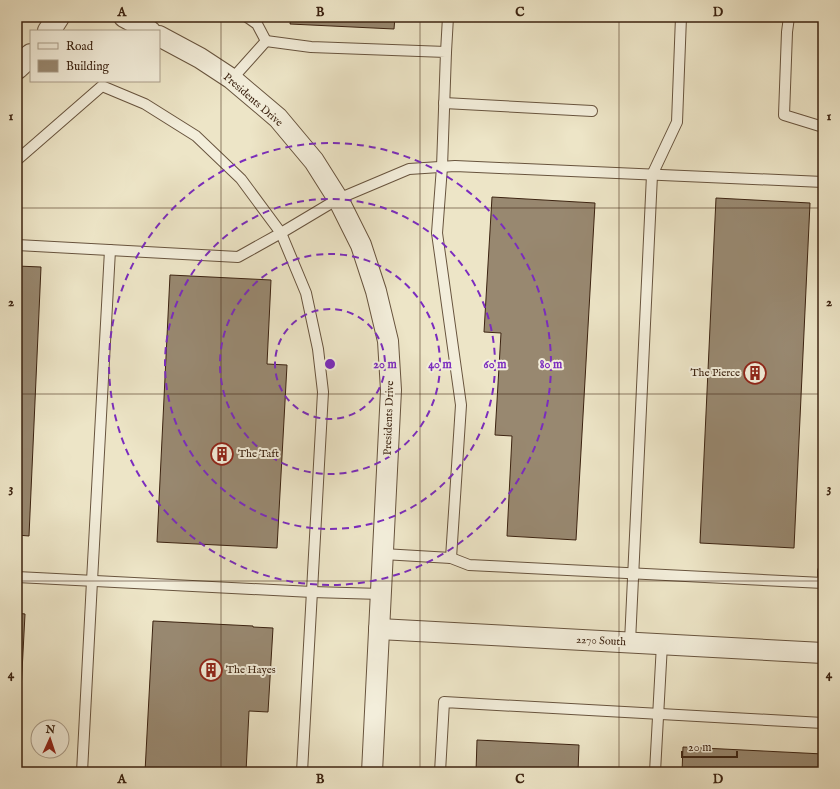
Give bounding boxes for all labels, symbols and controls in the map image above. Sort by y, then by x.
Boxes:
text: A [117,4,128,21]
text: B [316,4,325,21]
text: C [515,4,525,21]
text: D [713,4,724,21]
legend [30,30,160,82]
text: Road [66,39,94,54]
text: Building [66,59,110,74]
street label: Presidents Drive [220,70,286,130]
text: 1 [9,108,14,125]
text: 1 [827,108,832,125]
text: 2 [8,294,14,311]
text: 2 [826,294,832,311]
centre of rings [323,357,337,371]
text: 20 m [373,357,397,372]
text: 40 m [428,357,453,372]
text: 60 m [484,357,507,372]
text: 80 m [540,357,563,372]
building icon: The Pierce [742,360,768,386]
place label: The Pierce [691,366,740,380]
street label: Presidents Drive [381,380,397,456]
building icon: The Taft [209,441,235,467]
place label: The Taft [238,447,279,461]
text: 3 [9,480,14,497]
text: 3 [827,480,832,497]
street label: 2270 South [576,633,626,649]
building icon: The Hayes [198,657,224,683]
place label: The Hayes [226,663,276,677]
text: 4 [8,666,15,683]
text: 4 [826,666,833,683]
north arrow [30,719,70,759]
text: N [44,723,56,737]
scale bar [682,733,737,759]
text: 20 m [688,740,711,755]
text: A [117,771,128,788]
text: B [316,771,325,788]
text: C [515,771,525,788]
text: D [713,771,724,788]

